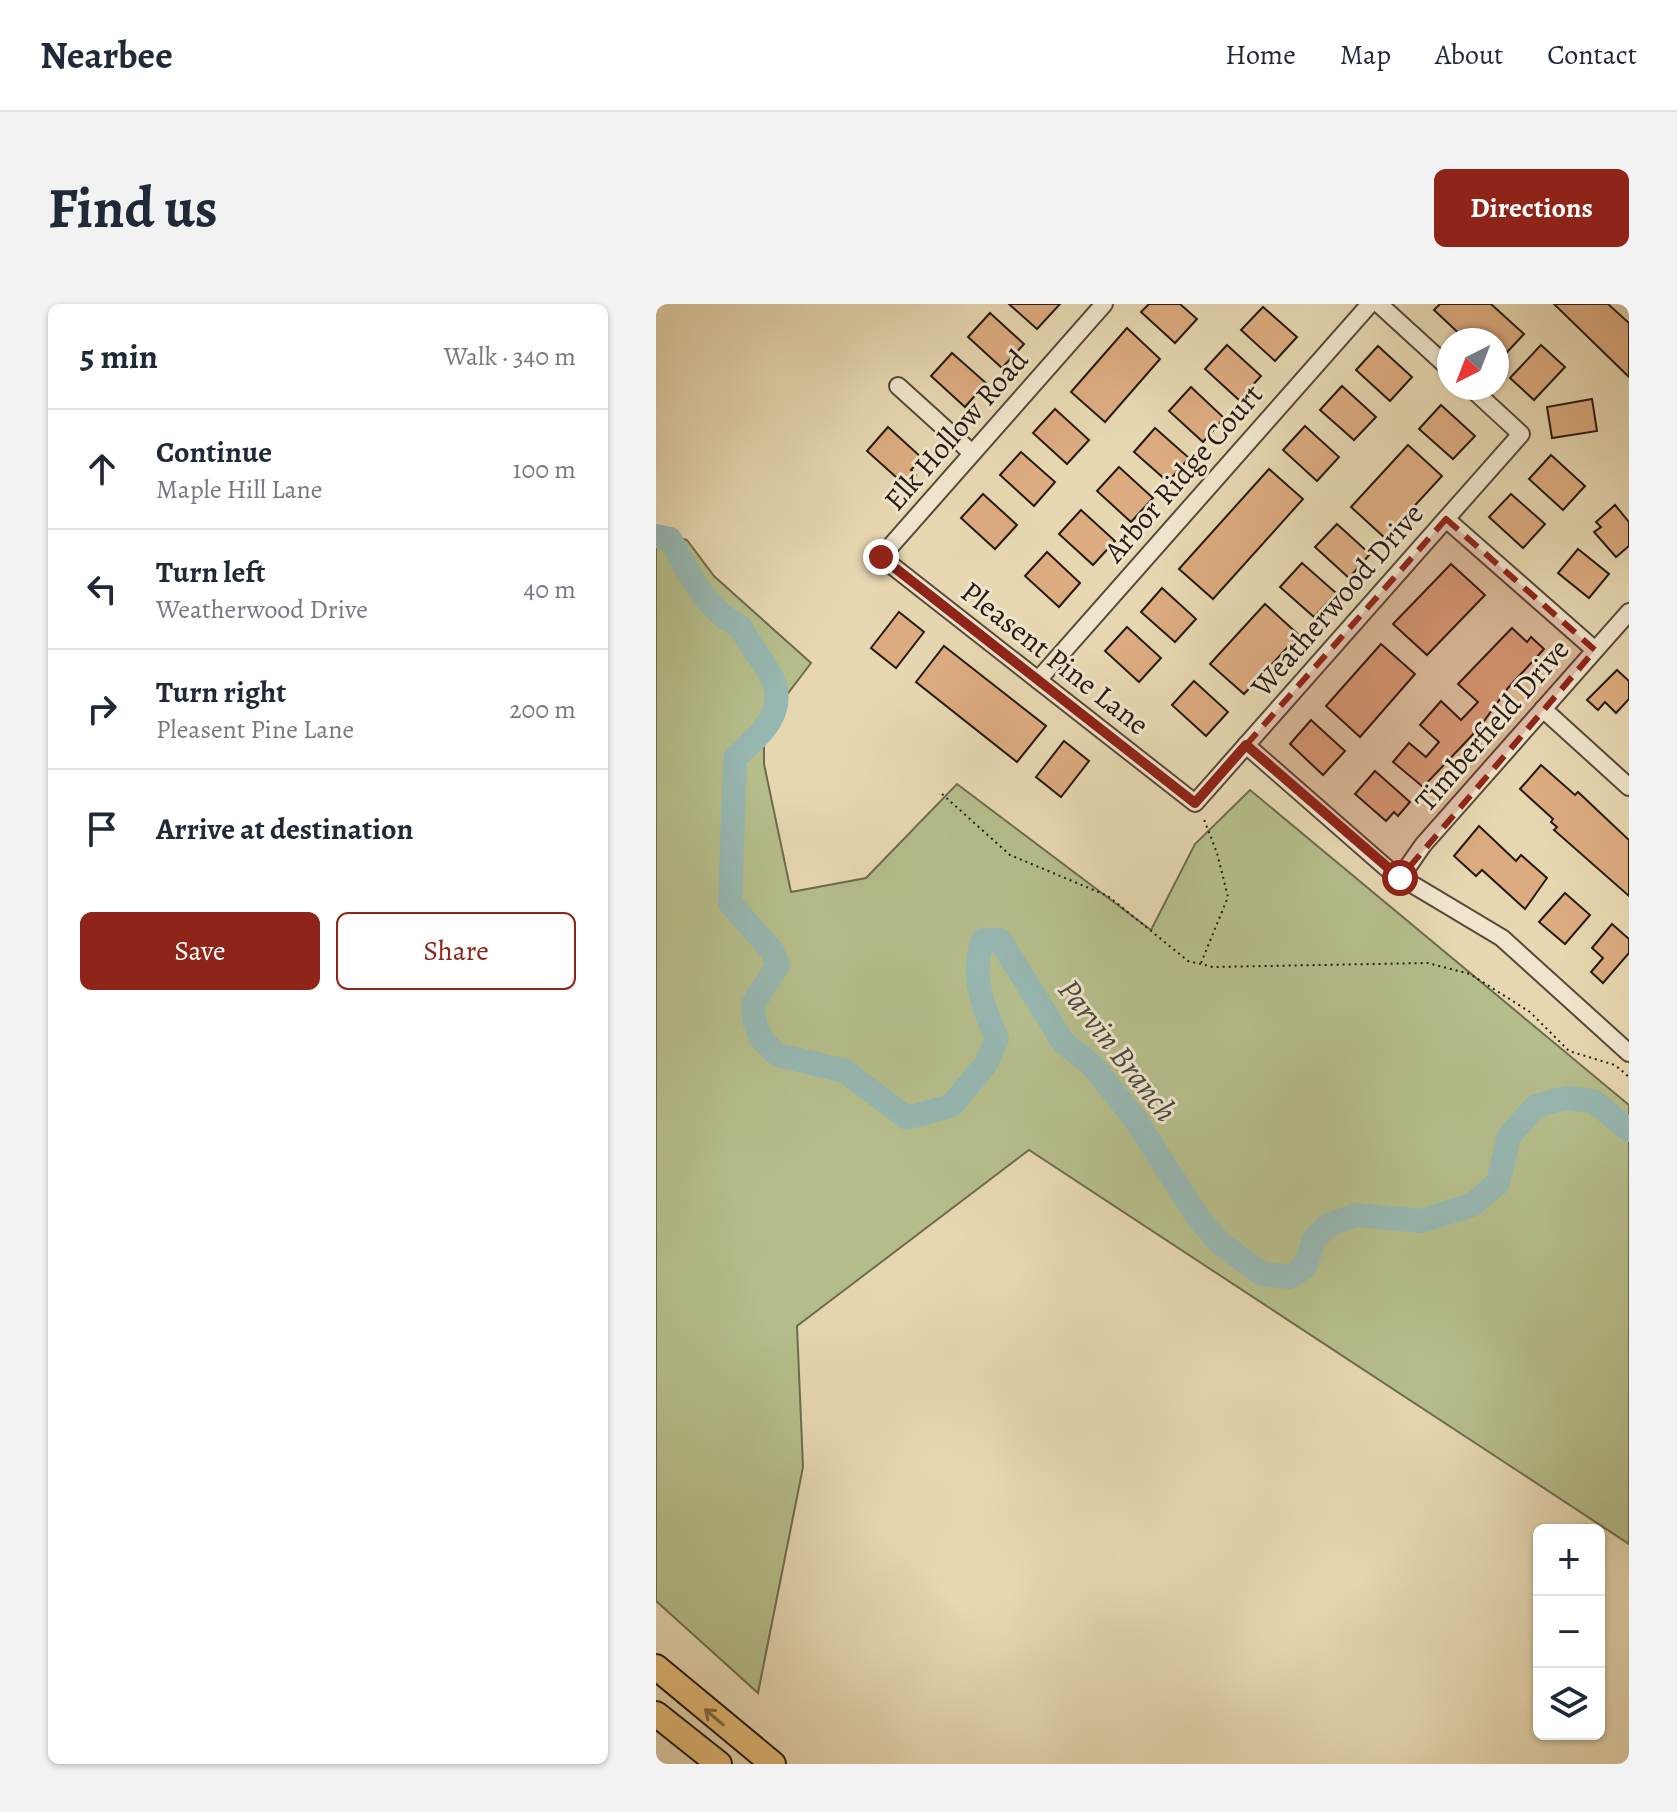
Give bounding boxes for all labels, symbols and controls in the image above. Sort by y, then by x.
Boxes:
text: Nearbee [40,29,173,81]
text: Home [1225,36,1296,74]
text: Map [1340,36,1391,74]
text: About [1435,36,1503,74]
text: Contact [1547,36,1637,74]
button: Directions [1434,169,1629,247]
text: Find us [48,170,218,246]
north arrow [1437,328,1509,400]
text: 5 min [80,333,158,380]
text: Walk · 340 m [444,339,576,374]
street label: Elk Hollow Road [875,340,1038,519]
street label: Arbor Ridge Court [1094,375,1272,571]
text: Continue [156,432,272,472]
icon: ahead [80,447,124,491]
text: 100 m [513,452,576,487]
text: Maple Hill Lane [156,472,322,507]
street label: Weatherwood Drive [1241,495,1432,706]
route end [863,539,899,575]
text: Turn left [156,552,265,592]
icon: left [80,567,124,611]
text: 40 m [524,572,576,607]
street label: Pleasent Pine Lane [953,572,1157,744]
text: Weatherwood Drive [156,592,368,627]
street label: Timberfield Drive [1406,630,1578,820]
text: Turn right [156,672,286,712]
icon: right [80,687,124,731]
text: 200 m [509,692,576,727]
text: Pleasent Pine Lane [156,712,354,747]
icon: arrive [80,807,124,851]
text: Arrive at destination [156,809,413,849]
route start [1382,860,1418,896]
button: Save [80,912,320,990]
button: Share [336,912,576,990]
water label: Parvin Branch [1048,969,1188,1131]
map controls [1533,1524,1605,1740]
button: + [1533,1524,1605,1596]
button: − [1533,1596,1605,1668]
button: layers [1533,1668,1605,1740]
one-way arrow [703,1708,724,1726]

